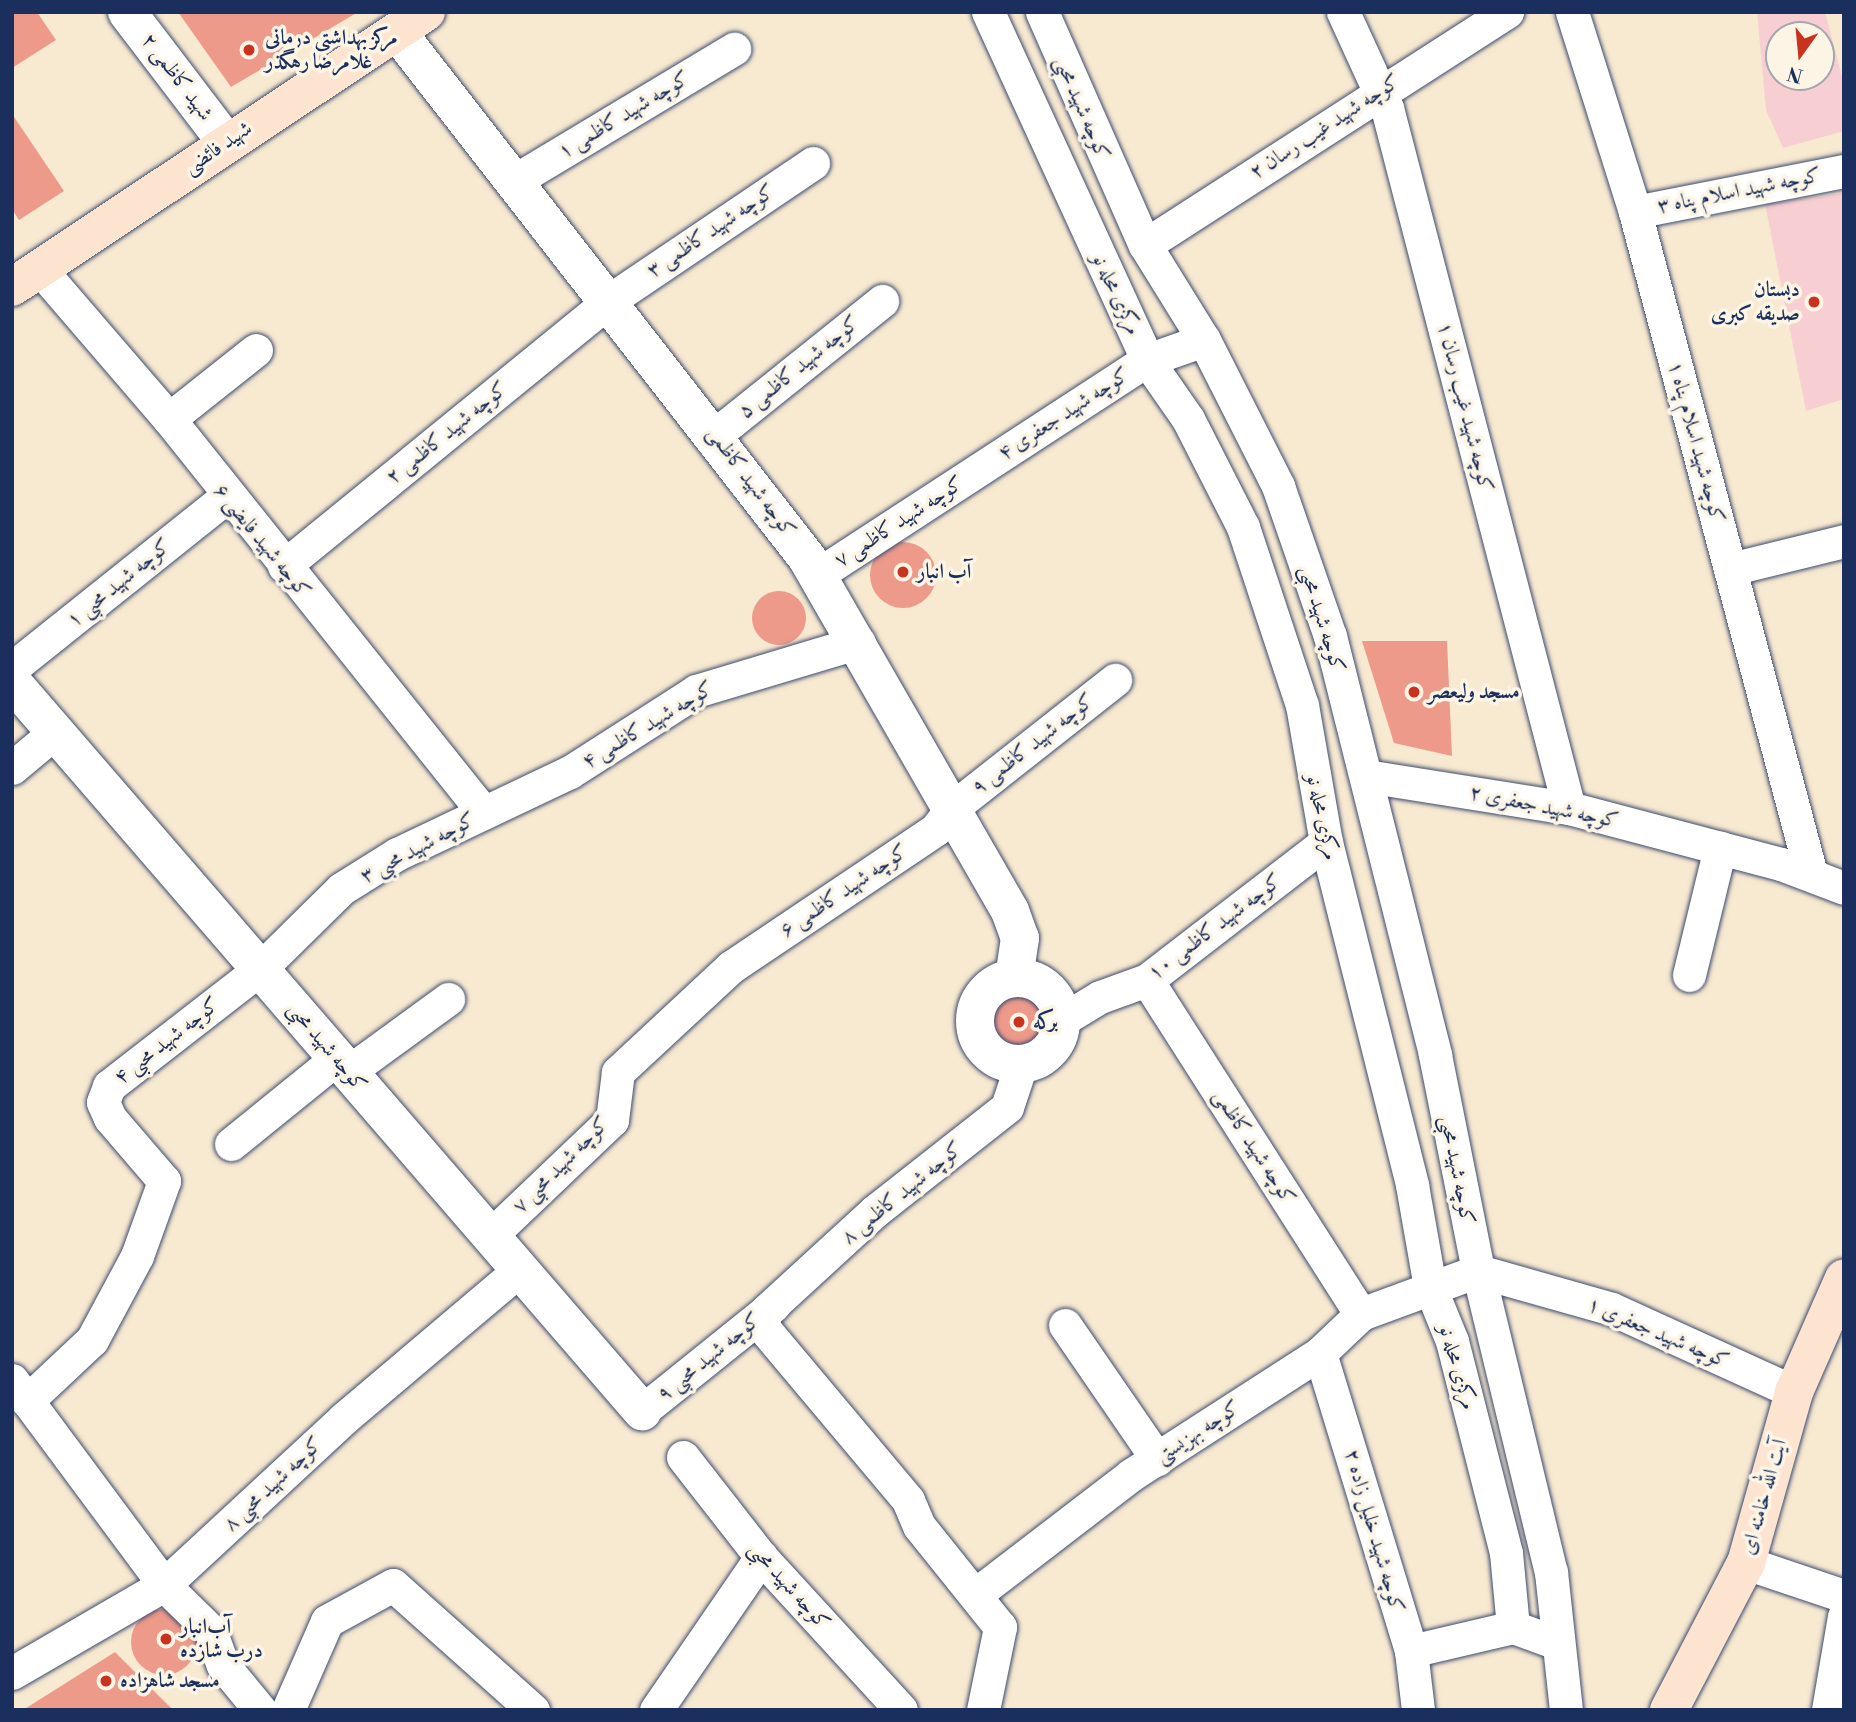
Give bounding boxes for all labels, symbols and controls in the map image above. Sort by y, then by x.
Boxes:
north arrow [1765,21,1835,91]
place label: مرکز بهداشتی درمانی غلامرضا رهگذر [265,25,397,75]
street label: شهید کاظمی ۲ [136,28,218,126]
marker: مرکز بهداشتی درمانی غلامرضا رهگذر [239,40,259,60]
street label: کوچه شهید محبی [1049,52,1115,164]
text: N [1785,61,1805,88]
street label: کوچه شهید کاظمی ۱ [554,66,694,164]
street label: کوچه شهید غیب رسان ۲ [1245,69,1405,185]
street label: شهید فائضی [179,116,257,180]
street label: کوچه شهید اسلام پناه ۳ [1655,163,1823,219]
street label: کوچه شهید کاظمی ۳ [642,179,780,283]
street label: مرکزی محله نو [1086,249,1146,339]
place label: دبستان صدیقه کبری [1711,277,1800,327]
marker: دبستان صدیقه کبری [1806,294,1822,310]
street label: کوچه شهید کاظمی ۵ [733,310,865,424]
street label: کوچه شهید غیب رسان ۱ [1432,320,1498,494]
street label: کوچه شهید اسلام پناه ۱ [1662,359,1730,525]
street label: کوچه شهید جعفری ۴ [994,362,1134,466]
street label: کوچه شهید کاظمی ۲ [381,376,513,490]
street label: کوچه شهید کاظمی [701,422,801,542]
street label: کوچه شهید کاظمی ۷ [830,471,968,573]
street label: کوچه شهید فایضی ۶ [208,479,316,603]
street label: کوچه شهید محبی ۱ [62,533,176,633]
place label: آب انبار [917,559,971,585]
street label: کوچه شهید محبی [1294,563,1350,675]
marker: آب انبار [895,564,911,580]
street label: کوچه شهید کاظمی ۴ [578,676,718,774]
place label: مسجد ولیعصر [1428,679,1520,705]
marker: مسجد ولیعصر [1406,684,1422,700]
street label: کوچه شهید کاظمی ۹ [966,688,1100,800]
street label: مرکزی محله نو [1301,771,1343,863]
street label: کوچه شهید جعفری ۲ [1467,780,1621,834]
street label: کوچه شهید محبی ۳ [356,807,480,889]
street label: کوچه شهید کاظمی ۶ [775,839,913,943]
street label: کوچه شهید کاظمی ۱۰ [1143,868,1287,986]
street label: کوچه شهید محبی ۴ [109,992,225,1090]
street label: کوچه شهید محبی [282,997,372,1097]
place label: برکه [1033,1009,1058,1035]
marker: برکه [1011,1014,1027,1030]
street label: کوچه شهید کاظمی [1207,1085,1301,1209]
street label: کوچه شهید محبی ۷ [507,1111,615,1219]
street label: کوچه شهید محبی [1434,1113,1480,1227]
street label: کوچه شهید کاظمی ۸ [836,1136,968,1250]
street label: کوچه شهید جعفری ۱ [1583,1292,1733,1374]
street label: کوچه شهید محبی ۹ [652,1307,766,1407]
street label: مرکزی محله نو [1433,1321,1481,1413]
street label: کوچه بهزیستی [1151,1395,1245,1469]
street label: کوچه شهید محبی ۸ [218,1432,328,1536]
street label: آیت الله خامنه ای [1735,1436,1793,1558]
street label: کوچه شهید خلیل زاده ۲ [1339,1446,1409,1616]
street label: کوچه شهید محبی [743,1537,835,1635]
place label: آب‌انبار درب شازده [180,1614,263,1664]
marker: آب‌انبار درب شازده [158,1631,174,1647]
place label: مسجد شاهزاده [120,1668,220,1694]
marker: مسجد شاهزاده [98,1673,114,1689]

